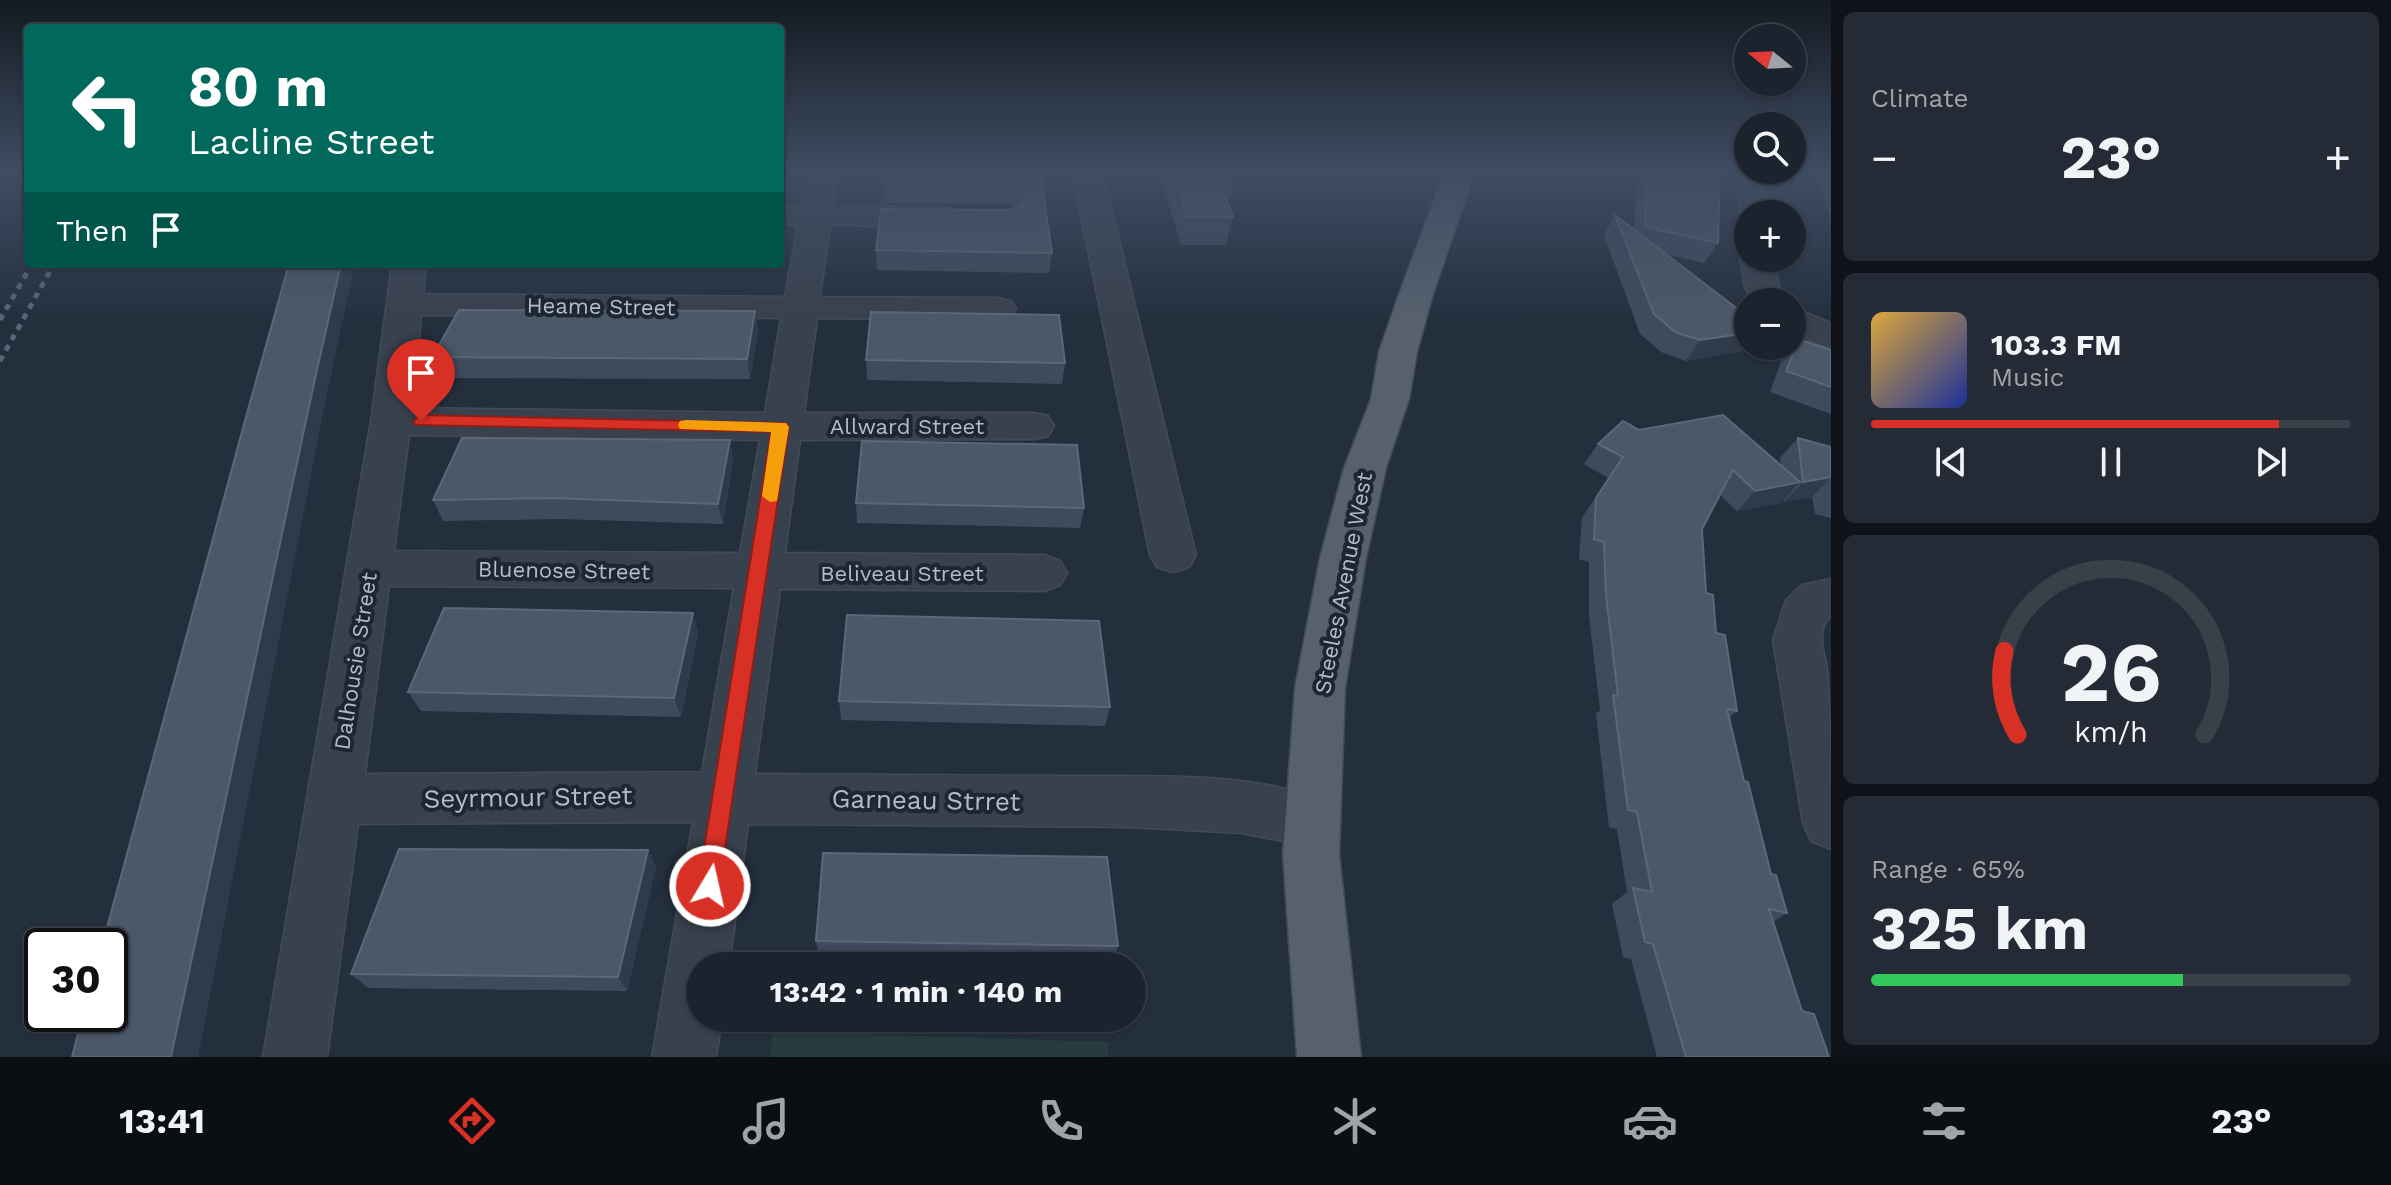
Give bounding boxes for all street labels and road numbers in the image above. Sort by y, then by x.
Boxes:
street label: Heame Street [527,293,675,320]
street label: Allward Street [830,414,984,439]
street label: Steeles Avenue West [1310,470,1377,696]
street label: Bluenose Street [478,556,650,585]
street label: Beliveau Street [820,561,984,586]
street label: Dalhousie Street [329,571,382,752]
street label: Seyrmour Street [423,780,633,814]
street label: Garneau Strret [831,783,1021,817]

